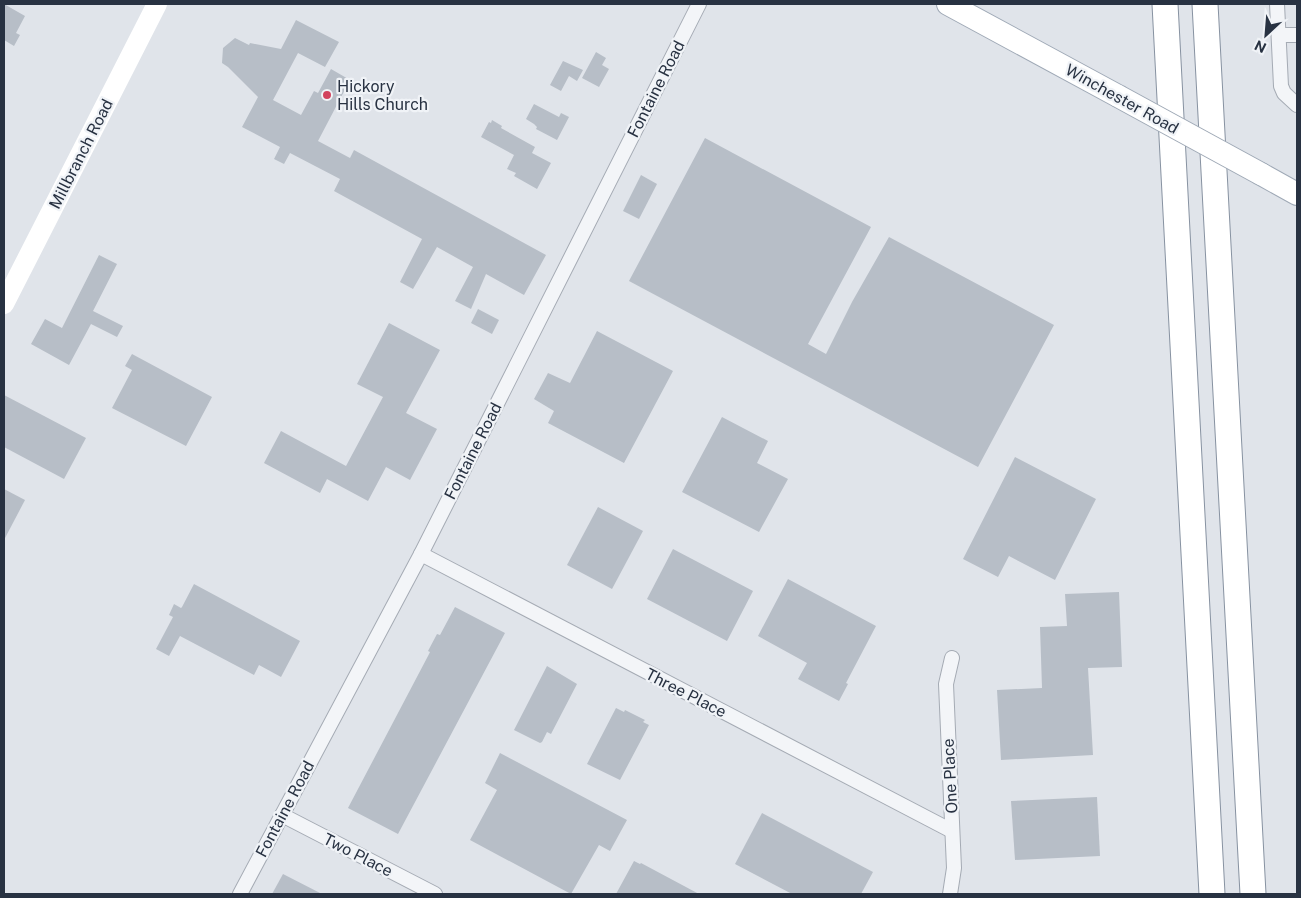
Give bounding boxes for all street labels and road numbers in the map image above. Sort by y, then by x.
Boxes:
street label: Fontaine Road [623,37,689,141]
street label: Winchester Road [1062,60,1182,138]
street label: Millbranch Road [45,96,117,212]
street label: Fontaine Road [440,399,506,503]
street label: Three Place [642,664,730,722]
street label: One Place [939,738,961,814]
street label: Fontaine Road [252,758,318,860]
street label: Two Place [320,829,396,881]

